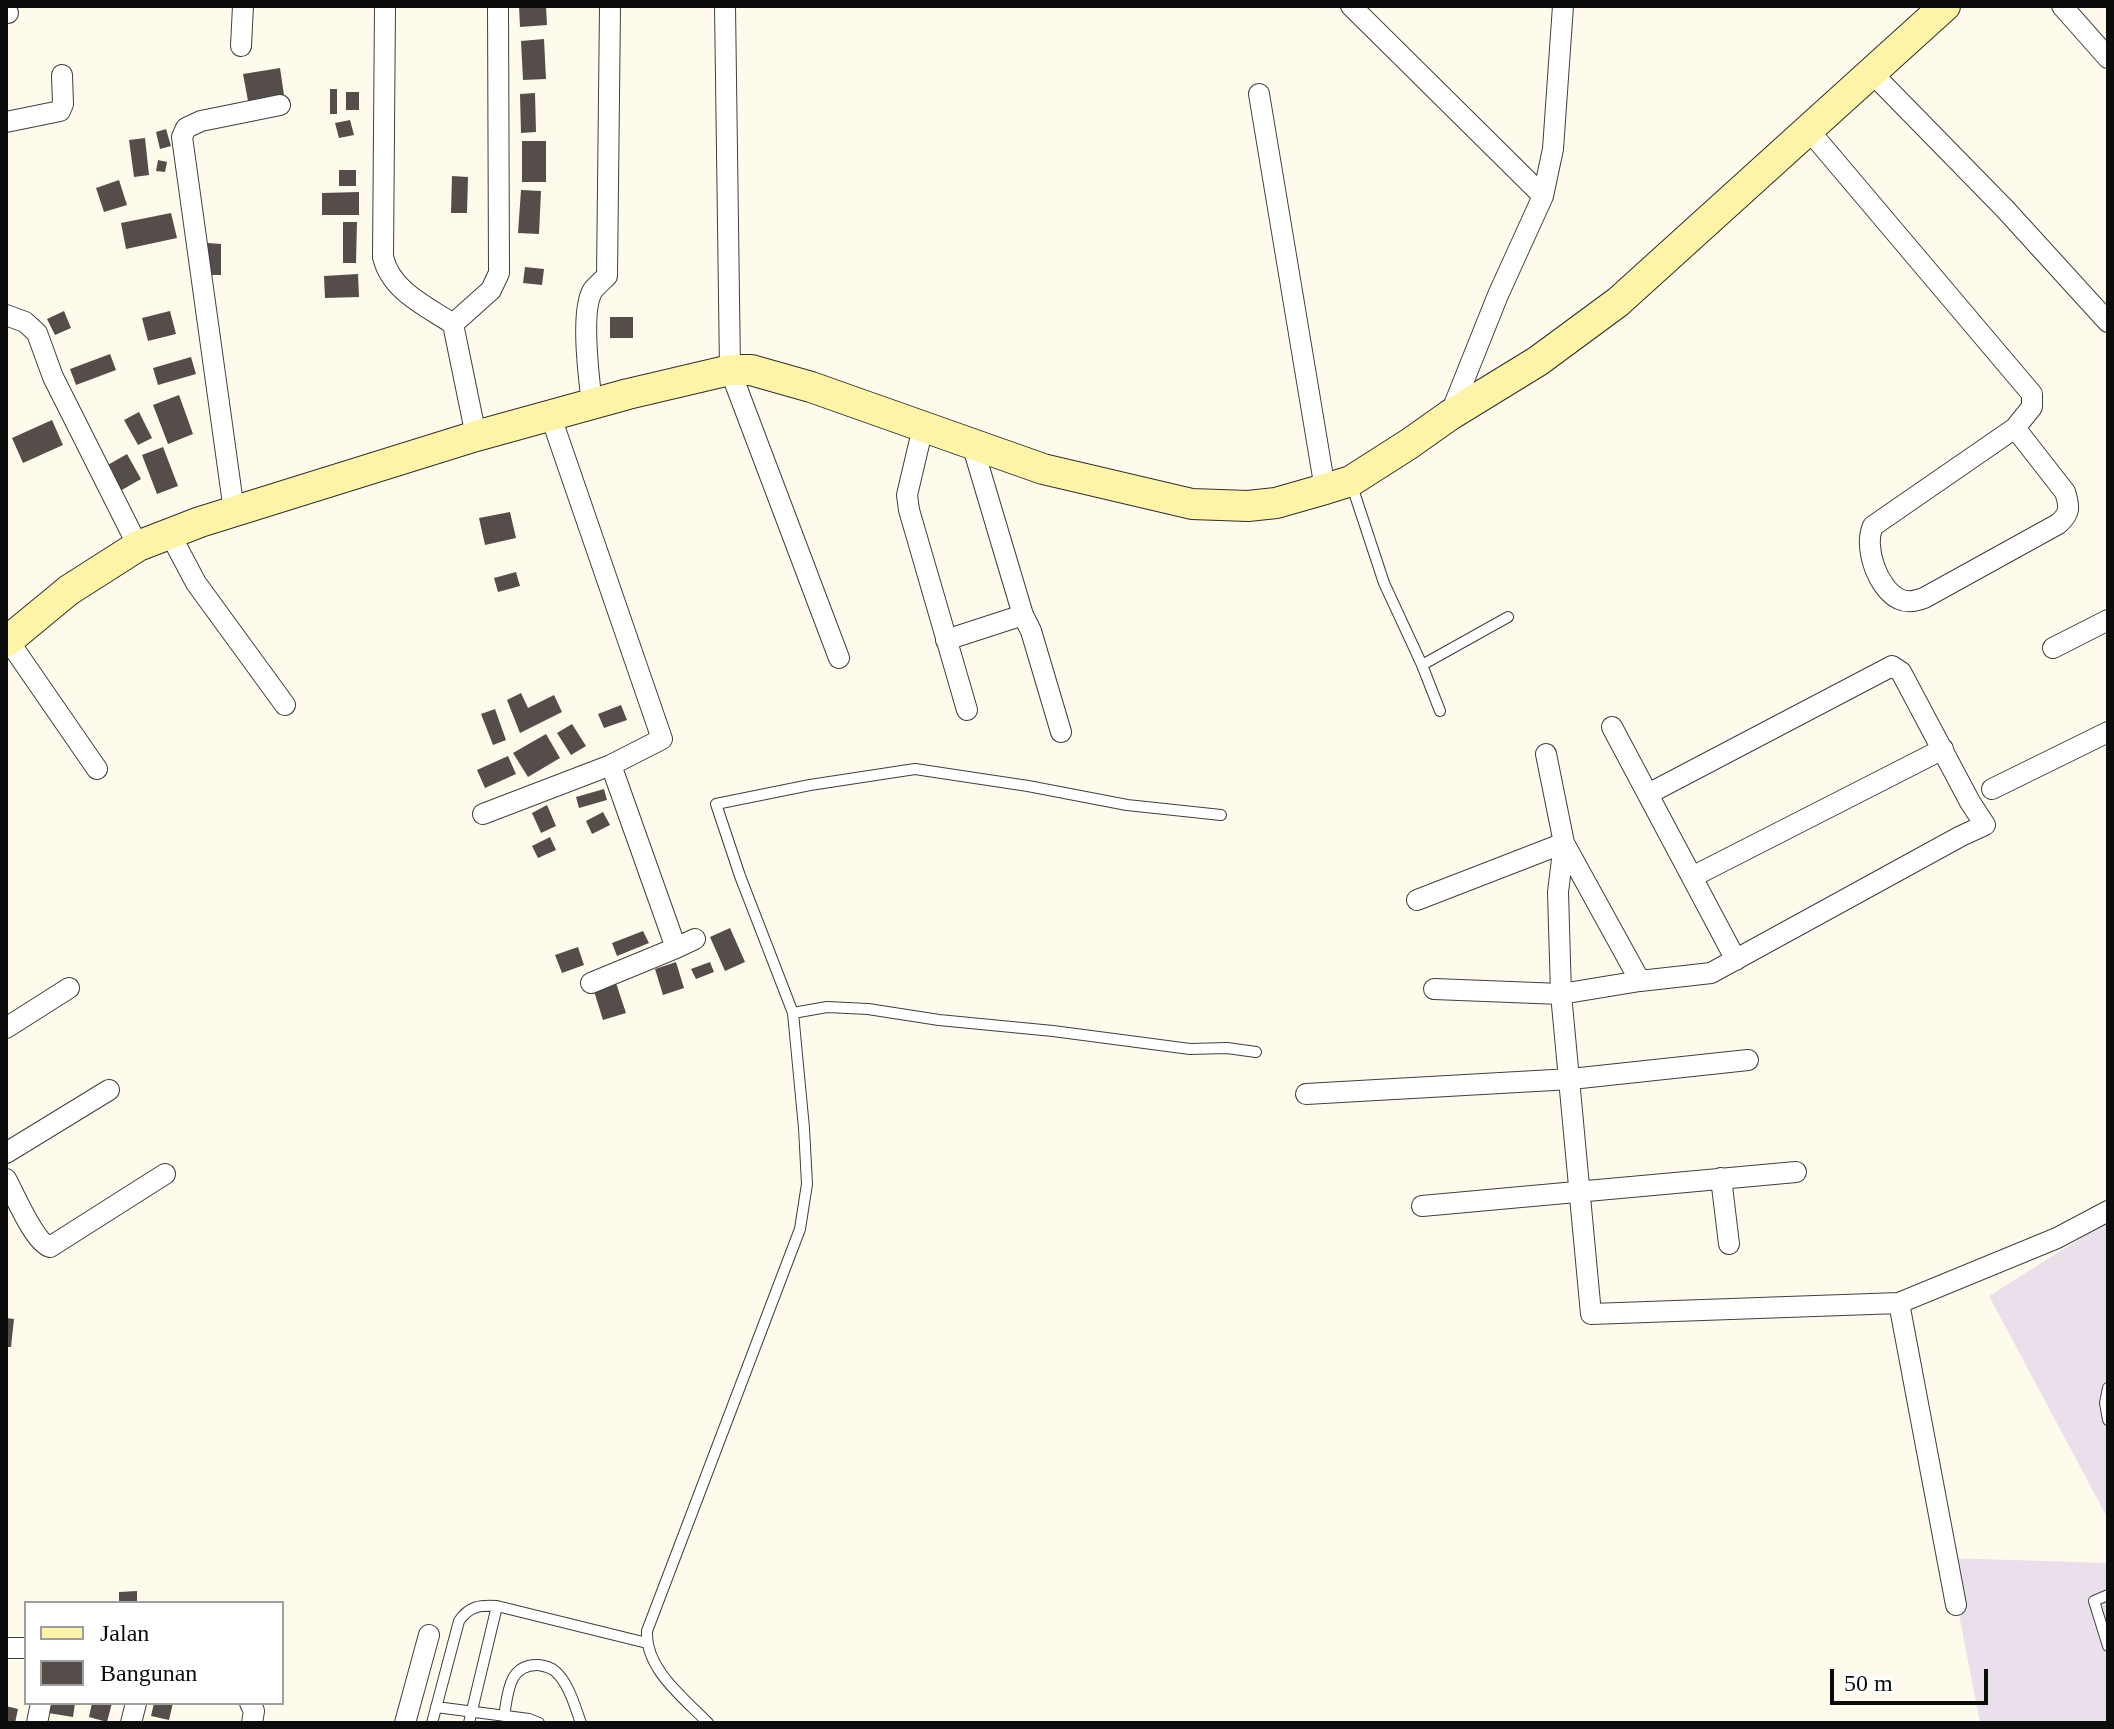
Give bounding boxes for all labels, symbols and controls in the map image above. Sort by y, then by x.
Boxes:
legend [24,1601,284,1705]
text: Jalan [100,1620,149,1646]
scale bar [1834,1653,1992,1703]
text: Bangunan [100,1660,197,1686]
text: 50 m [1844,1670,1893,1696]

